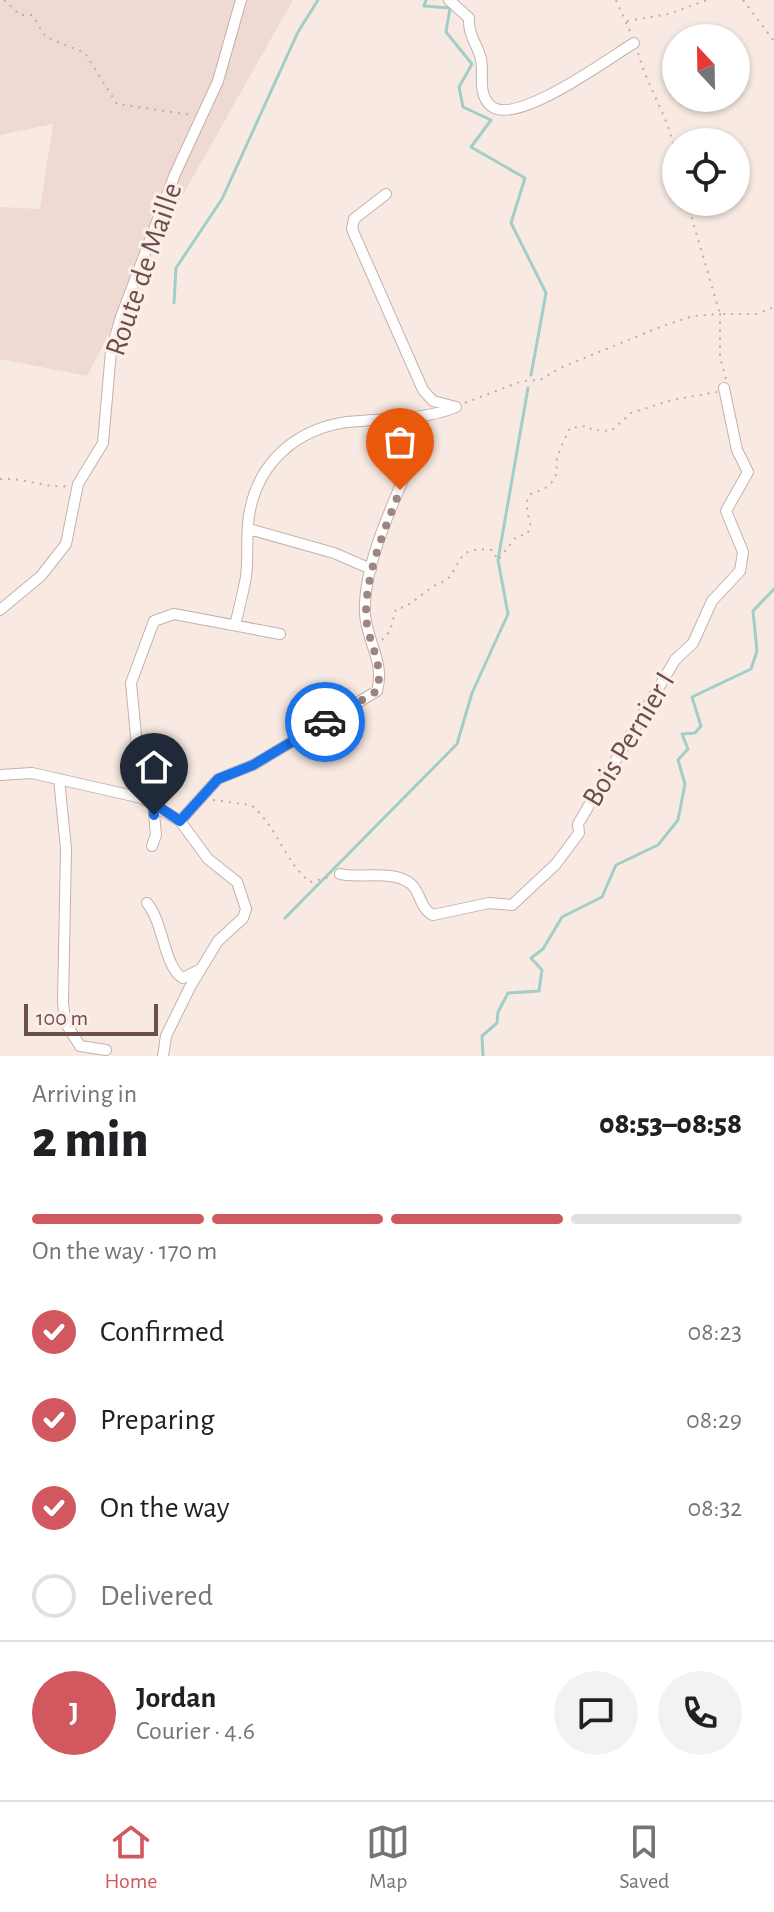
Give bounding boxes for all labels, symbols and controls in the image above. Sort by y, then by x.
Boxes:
north arrow [662,24,750,112]
map controls [662,24,750,216]
button: locate [662,128,750,216]
street label: Route de Maille [100,179,188,360]
pin [366,408,434,490]
icon: bag [378,420,422,464]
street label: Bois Pernier I [577,667,681,812]
courier [285,682,365,762]
icon: car [303,700,347,744]
pin [120,733,188,815]
icon: home [132,745,176,789]
scale bar [24,1000,158,1036]
text: 100 m [36,1007,88,1029]
text: Arriving in [32,1081,137,1107]
text: 08:53–08:58 [599,1109,742,1139]
text: 2 min [32,1114,148,1166]
text: On the way · 170 m [32,1238,217,1264]
icon: check [32,1310,76,1354]
text: Confirmed [100,1317,224,1347]
text: 08:23 [687,1319,742,1345]
icon: check [32,1398,76,1442]
text: Preparing [100,1405,215,1435]
text: 08:29 [686,1407,742,1433]
icon: check [32,1486,76,1530]
text: On the way [100,1493,229,1523]
text: 08:32 [687,1495,742,1521]
text: Delivered [100,1581,213,1611]
button: chat [554,1671,638,1755]
button: phone [658,1671,742,1755]
text: Jordan [136,1683,216,1713]
text: J [69,1698,79,1728]
text: Courier · 4.6 [136,1718,255,1744]
tab: Home [104,1820,157,1894]
tab: Map [366,1820,410,1894]
tab: Saved [619,1820,670,1894]

